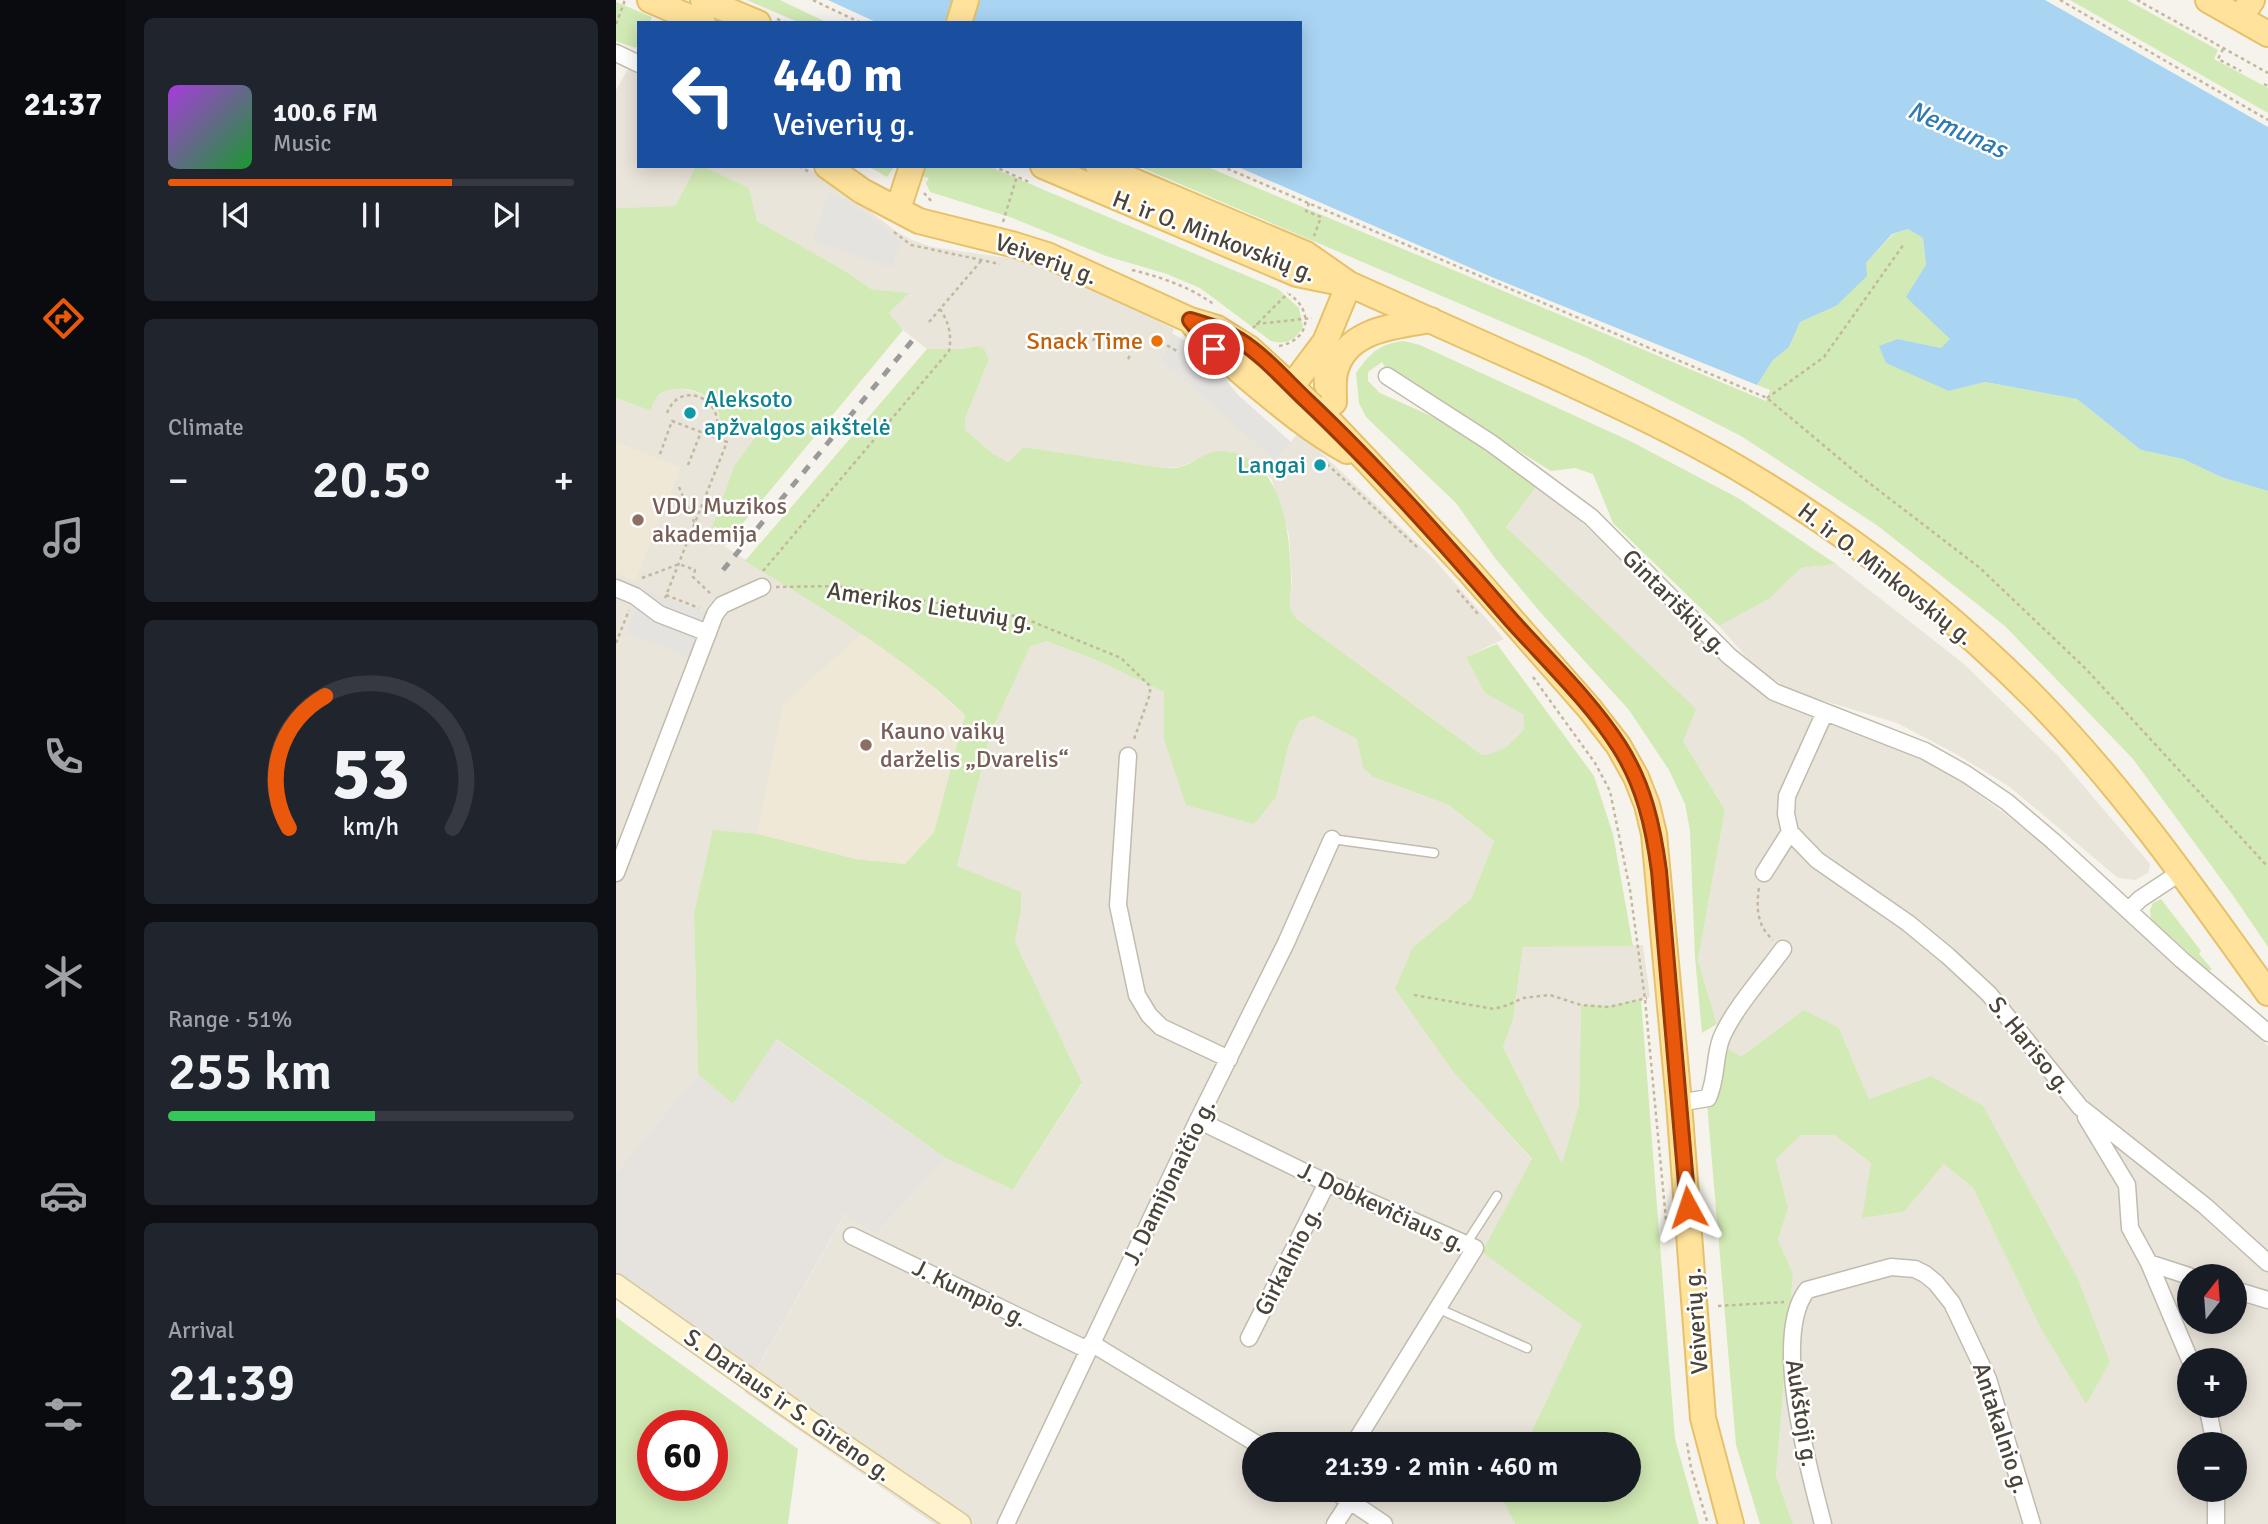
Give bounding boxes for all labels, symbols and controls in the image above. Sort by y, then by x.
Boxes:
text: 440 m [773,45,903,105]
icon: left [658,49,749,140]
text: 21:37 [24,85,102,124]
water label: Nemunas [1903,94,2014,167]
text: 100.6 FM [273,97,378,129]
text: Veiverių g. [773,105,915,144]
text: Music [273,129,331,158]
street label: H. ir O. Minkovskių g. [1108,183,1320,289]
icon: previous [217,196,255,234]
icon: pause [352,196,390,234]
icon: next [487,196,525,234]
street label: Veiverių g. [991,227,1101,291]
icon: directions [39,294,88,343]
pin [1184,319,1244,379]
place label: Snack Time [1026,326,1143,356]
icon: arrive [1195,330,1233,368]
marker: Snack Time [1149,333,1165,349]
place label: Aleksoto apžvalgos aikštelė [704,384,891,442]
marker: Aleksoto apžvalgos aikštelė [682,405,698,421]
text: Climate [168,413,244,442]
text: 20.5° [312,448,430,512]
place label: Langai [1237,450,1306,480]
text: − [168,457,189,504]
text: + [553,457,574,504]
marker: Langai [1312,457,1328,473]
place label: VDU Muzikos akademija [652,491,787,549]
street label: H. ir O. Minkovskių g. [1792,496,1980,652]
marker: VDU Muzikos akademija [630,512,646,528]
icon: music [39,513,88,562]
street label: Gintariškių g. [1616,543,1734,661]
street label: Amerikos Lietuvių g. [825,575,1035,637]
place label: Kauno vaikų darželis „Dvarelis“ [880,716,1069,774]
text: 53 [332,730,410,819]
icon: phone [39,732,88,781]
marker: Kauno vaikų darželis „Dvarelis“ [858,737,874,753]
text: km/h [343,811,399,842]
icon: climate [39,952,88,1001]
street label: S. Hariso g. [1982,990,2078,1100]
text: Range · 51% [168,1005,292,1034]
text: 255 km [168,1040,332,1104]
street label: J. Damijonaičio g. [1116,1094,1222,1270]
street label: J. Dobkevičiaus g. [1294,1155,1470,1259]
position arrow [1651,1170,1725,1244]
icon: car [39,1171,88,1220]
street label: Girkalnio g. [1248,1201,1328,1321]
street label: J. Kumpio g. [908,1252,1032,1334]
north arrow [2177,1264,2247,1334]
map controls [2177,1264,2247,1502]
street label: Veiverių g. [1677,1267,1715,1375]
text: Arrival [168,1316,234,1345]
street label: S. Dariaus ir S. Girėno g. [678,1322,898,1488]
button: + [2177,1348,2247,1418]
text: 21:39 [168,1351,295,1415]
street label: Aukštoji g. [1779,1357,1825,1469]
street label: Antakalnio g. [1966,1359,2036,1497]
icon: filters [39,1390,88,1439]
speed limit sign: 60 [637,1410,728,1501]
button: − [2177,1432,2247,1502]
text: 21:39 · 2 min · 460 m [1325,1451,1558,1483]

